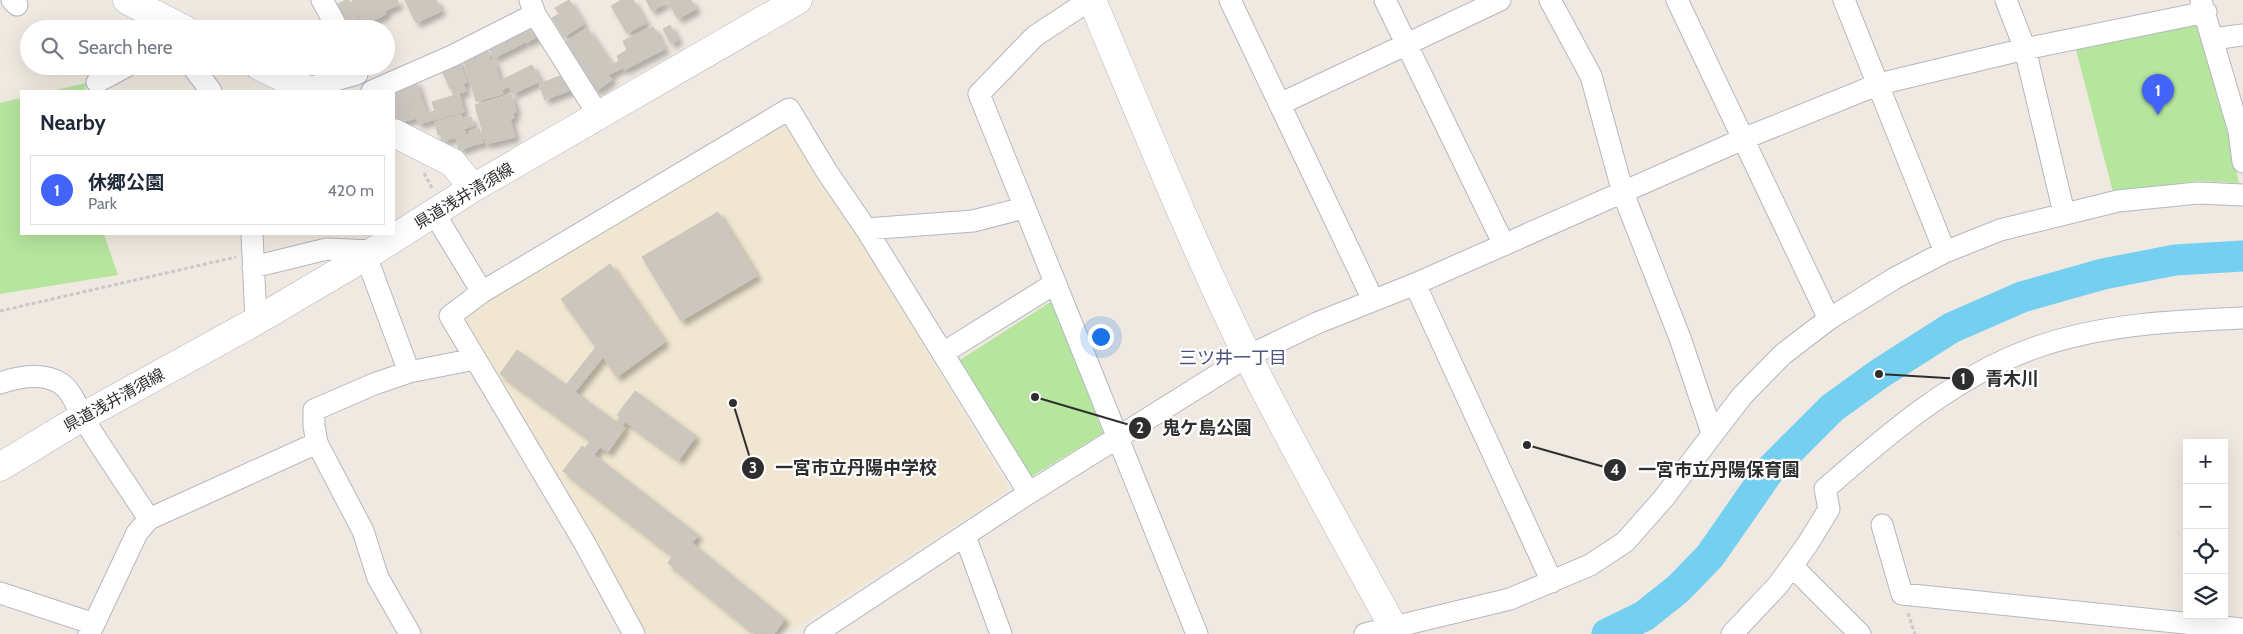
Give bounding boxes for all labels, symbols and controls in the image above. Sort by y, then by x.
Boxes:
search box [20,20,395,75]
icon: search [38,34,66,62]
text: Search here [78,36,172,59]
pin: 1 [2142,74,2174,115]
text: Nearby [40,110,106,135]
street label: 県道浅井清須線 [411,159,517,233]
text: 休郷公園 [88,171,164,194]
text: 1 [54,181,60,200]
text: 420 m [328,181,374,200]
text: Park [88,194,117,213]
your location [1088,324,1114,350]
district label: 三ツ井一丁目 [1179,347,1287,369]
callout: 青木川 [1950,362,2049,395]
street label: 県道浅井清須線 [60,365,168,435]
text: 青木川 [1985,368,2039,390]
text: 1 [1960,370,1966,388]
callout: 鬼ケ島公園 [1127,411,1262,444]
text: 鬼ケ島公園 [1162,417,1252,439]
text: 2 [1136,419,1144,437]
map controls [2183,439,2228,619]
button: + [2183,439,2228,484]
callout: 一宮市立丹陽中学校 [740,451,947,484]
callout: 一宮市立丹陽保育園 [1603,453,1810,486]
text: 一宮市立丹陽中学校 [775,457,937,479]
text: 3 [749,459,757,477]
text: 一宮市立丹陽保育園 [1638,459,1800,481]
text: 4 [1610,461,1620,479]
button: − [2183,484,2228,529]
button: locate [2183,529,2228,574]
button: layers [2183,574,2228,619]

